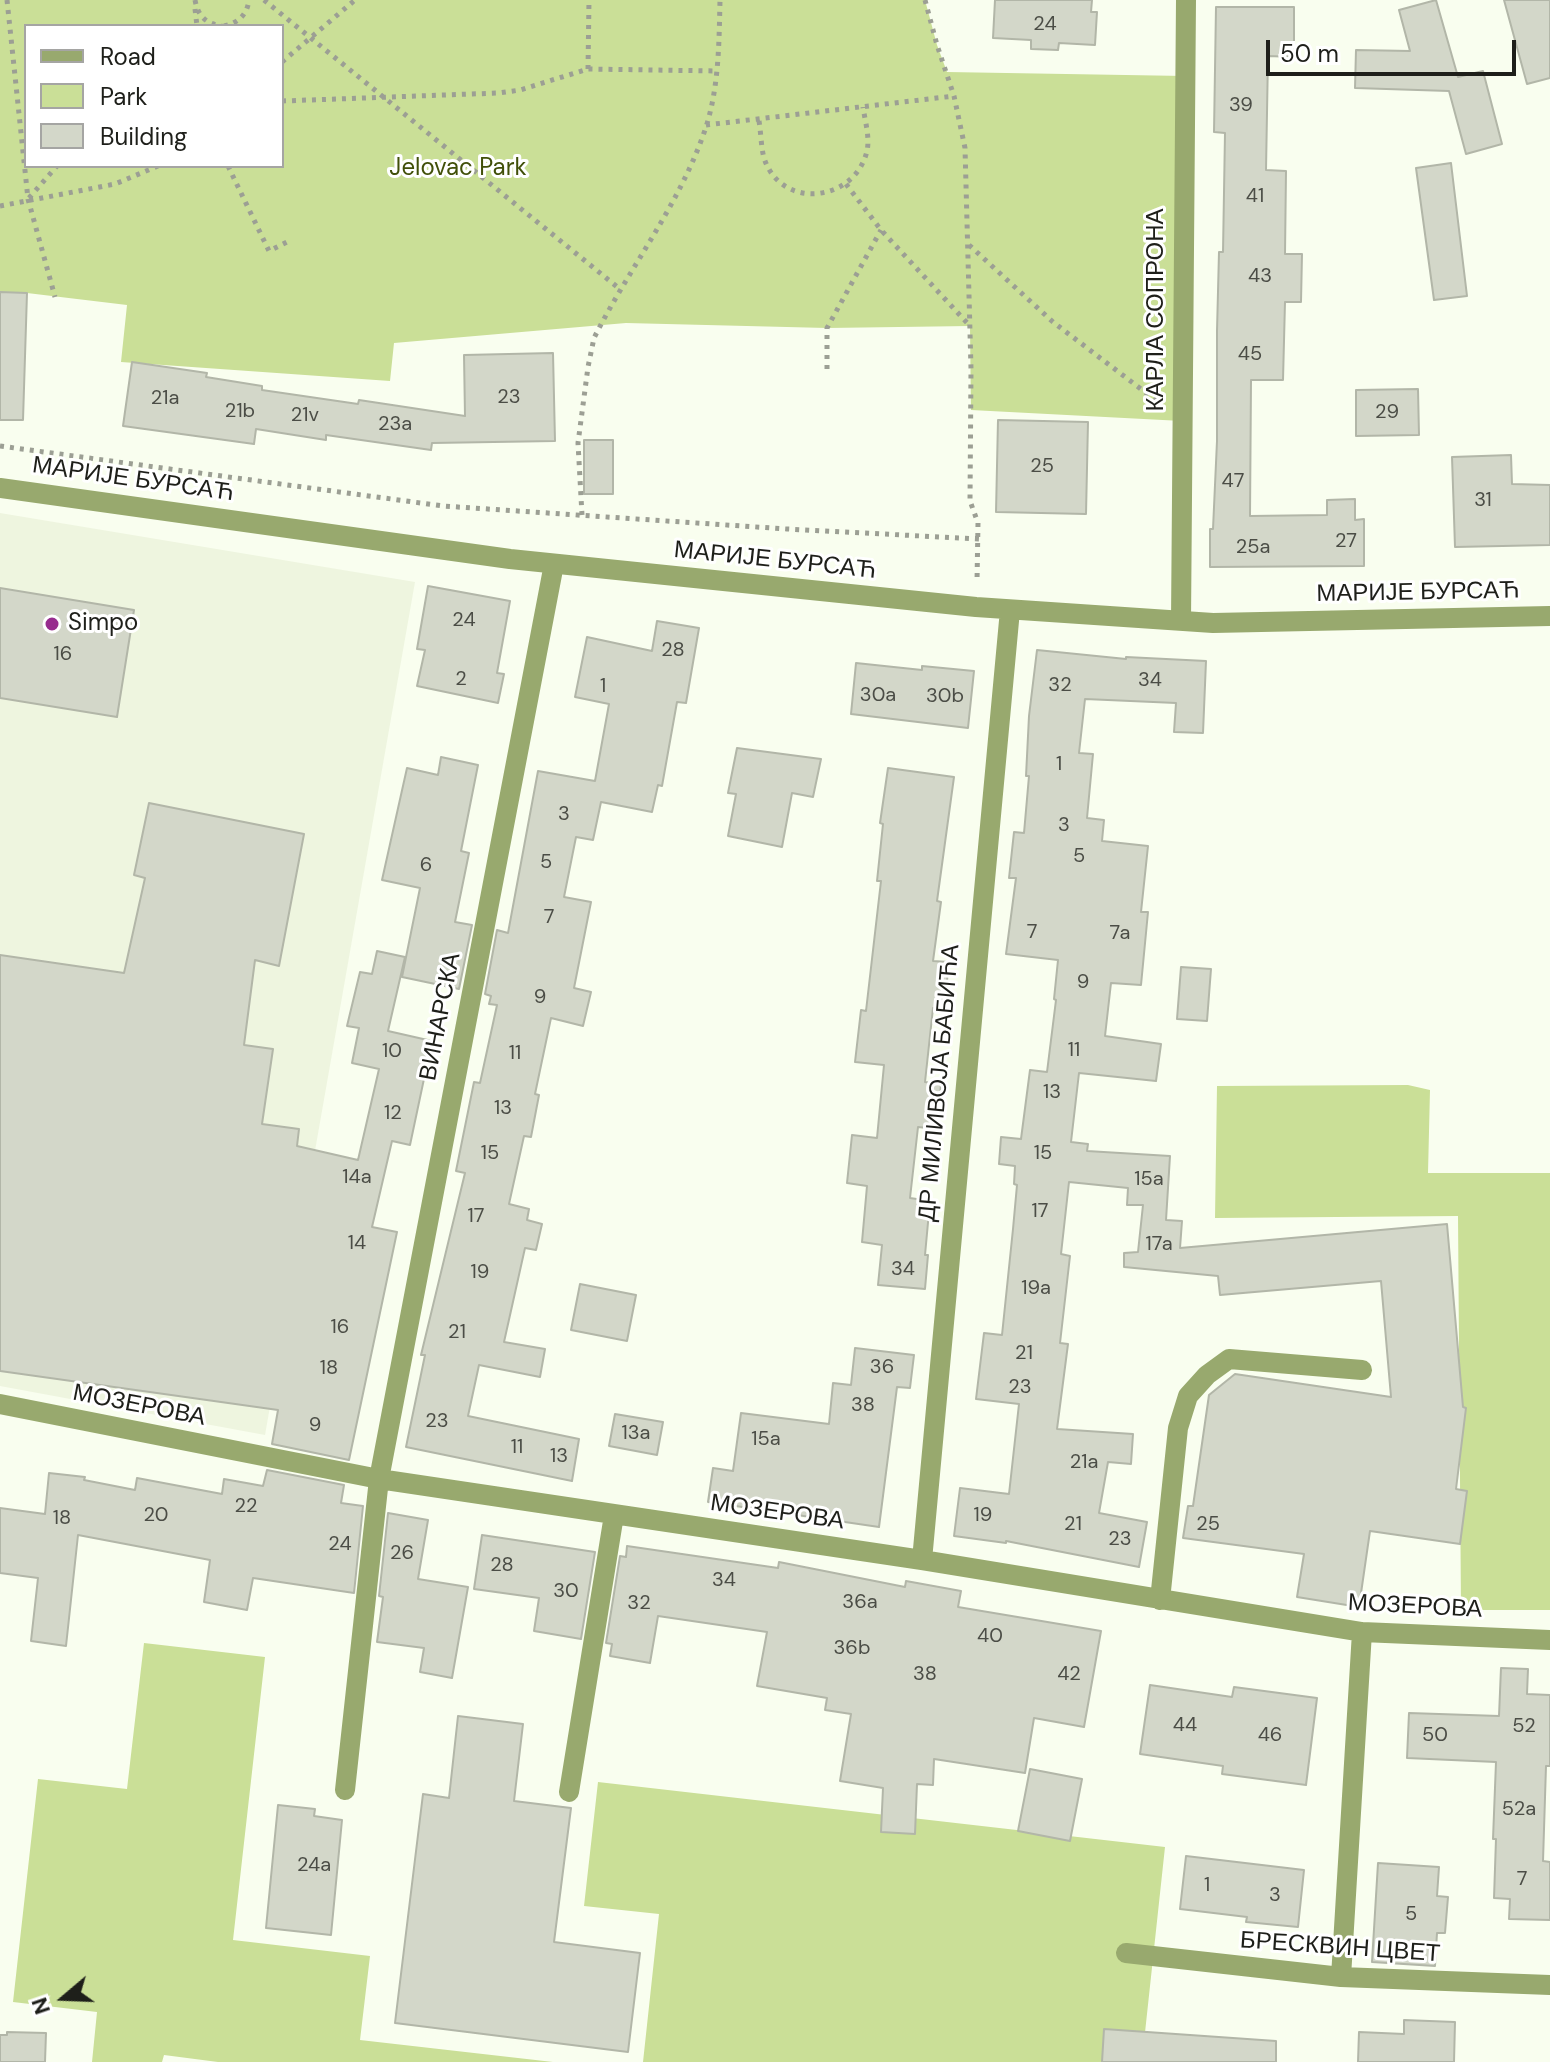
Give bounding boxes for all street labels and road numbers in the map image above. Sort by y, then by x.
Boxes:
street label: КАРЛА СОПРОНА [1143,208,1171,412]
street label: МАРИЈЕ БУРСАЋ [30,452,236,508]
street label: МАРИЈЕ БУРСАЋ [672,536,878,586]
street label: МАРИЈЕ БУРСАЋ [1316,577,1520,609]
street label: ДР МИЛИВОЈА БАБИЋА [914,943,966,1223]
street label: ВИНАРСКА [414,951,468,1083]
street label: МОЗЕРОВА [70,1379,208,1433]
street label: МОЗЕРОВА [708,1489,846,1537]
street label: МОЗЕРОВА [1347,1589,1483,1625]
street label: БРЕСКВИН ЦВЕТ [1239,1927,1441,1969]

